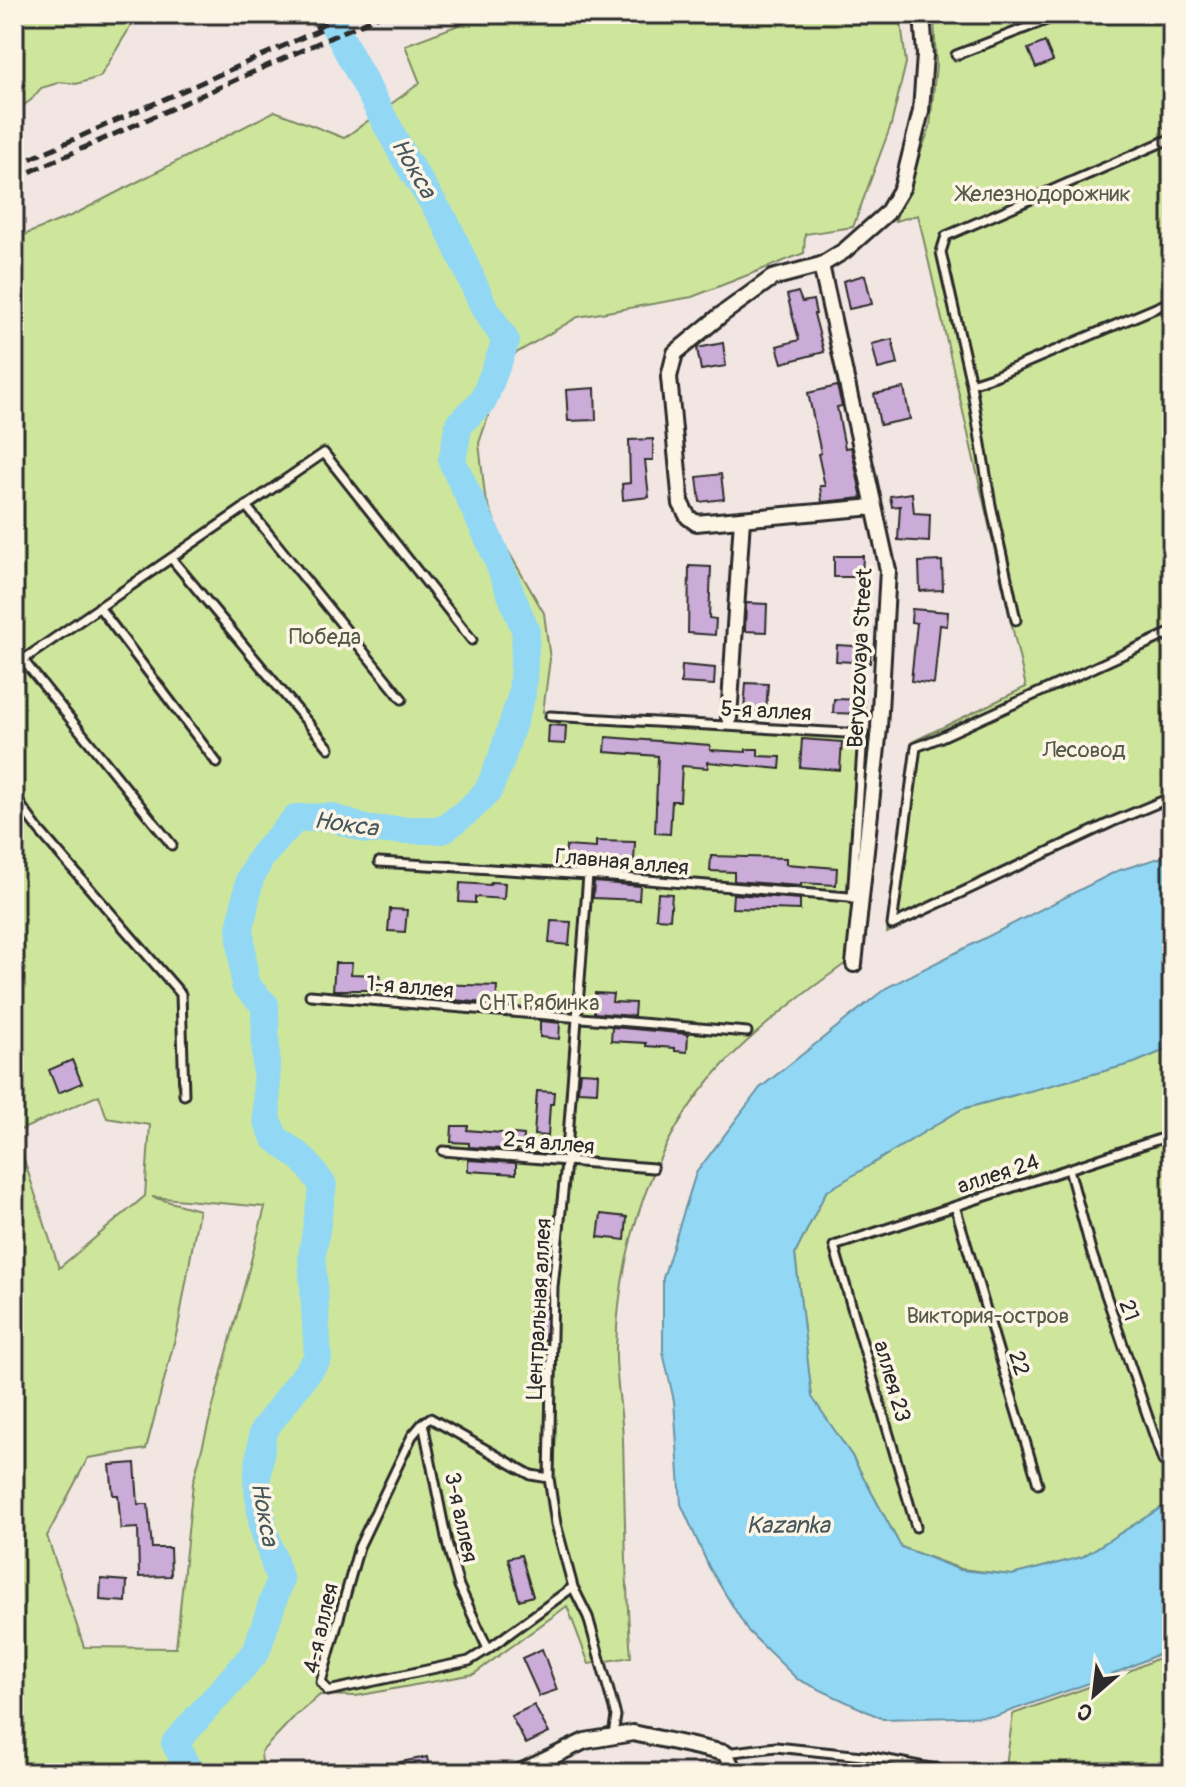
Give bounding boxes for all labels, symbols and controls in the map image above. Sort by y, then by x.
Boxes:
water label: Нокса [385,133,443,205]
park label: Железнодорожник [954,180,1131,208]
street label: Beryozovaya Street [841,567,879,749]
park label: Победа [289,623,361,651]
street label: 5-я аллея [720,695,812,727]
park label: Лесовод [1042,736,1125,764]
water label: Нокса [312,806,381,844]
street label: Главная аллея [554,842,690,882]
street label: 1-я аллея [365,969,455,1005]
park label: СНТ Рябинка [479,989,599,1017]
street label: 2-я аллея [502,1125,596,1161]
street label: аллея 24 [954,1148,1043,1200]
street label: Центральная аллея [520,1218,558,1400]
street label: 21 [1112,1296,1146,1325]
park label: Виктория-остров [907,1302,1069,1330]
street label: аллея 23 [867,1337,917,1425]
street label: 22 [1002,1347,1036,1379]
street label: 3-я аллея [438,1470,484,1565]
water label: Нокса [245,1480,285,1550]
water label: Kazanka [746,1511,832,1540]
street label: 4-я аллея [297,1580,345,1676]
north arrow [1054,1655,1134,1735]
text: С [1072,1696,1098,1727]

